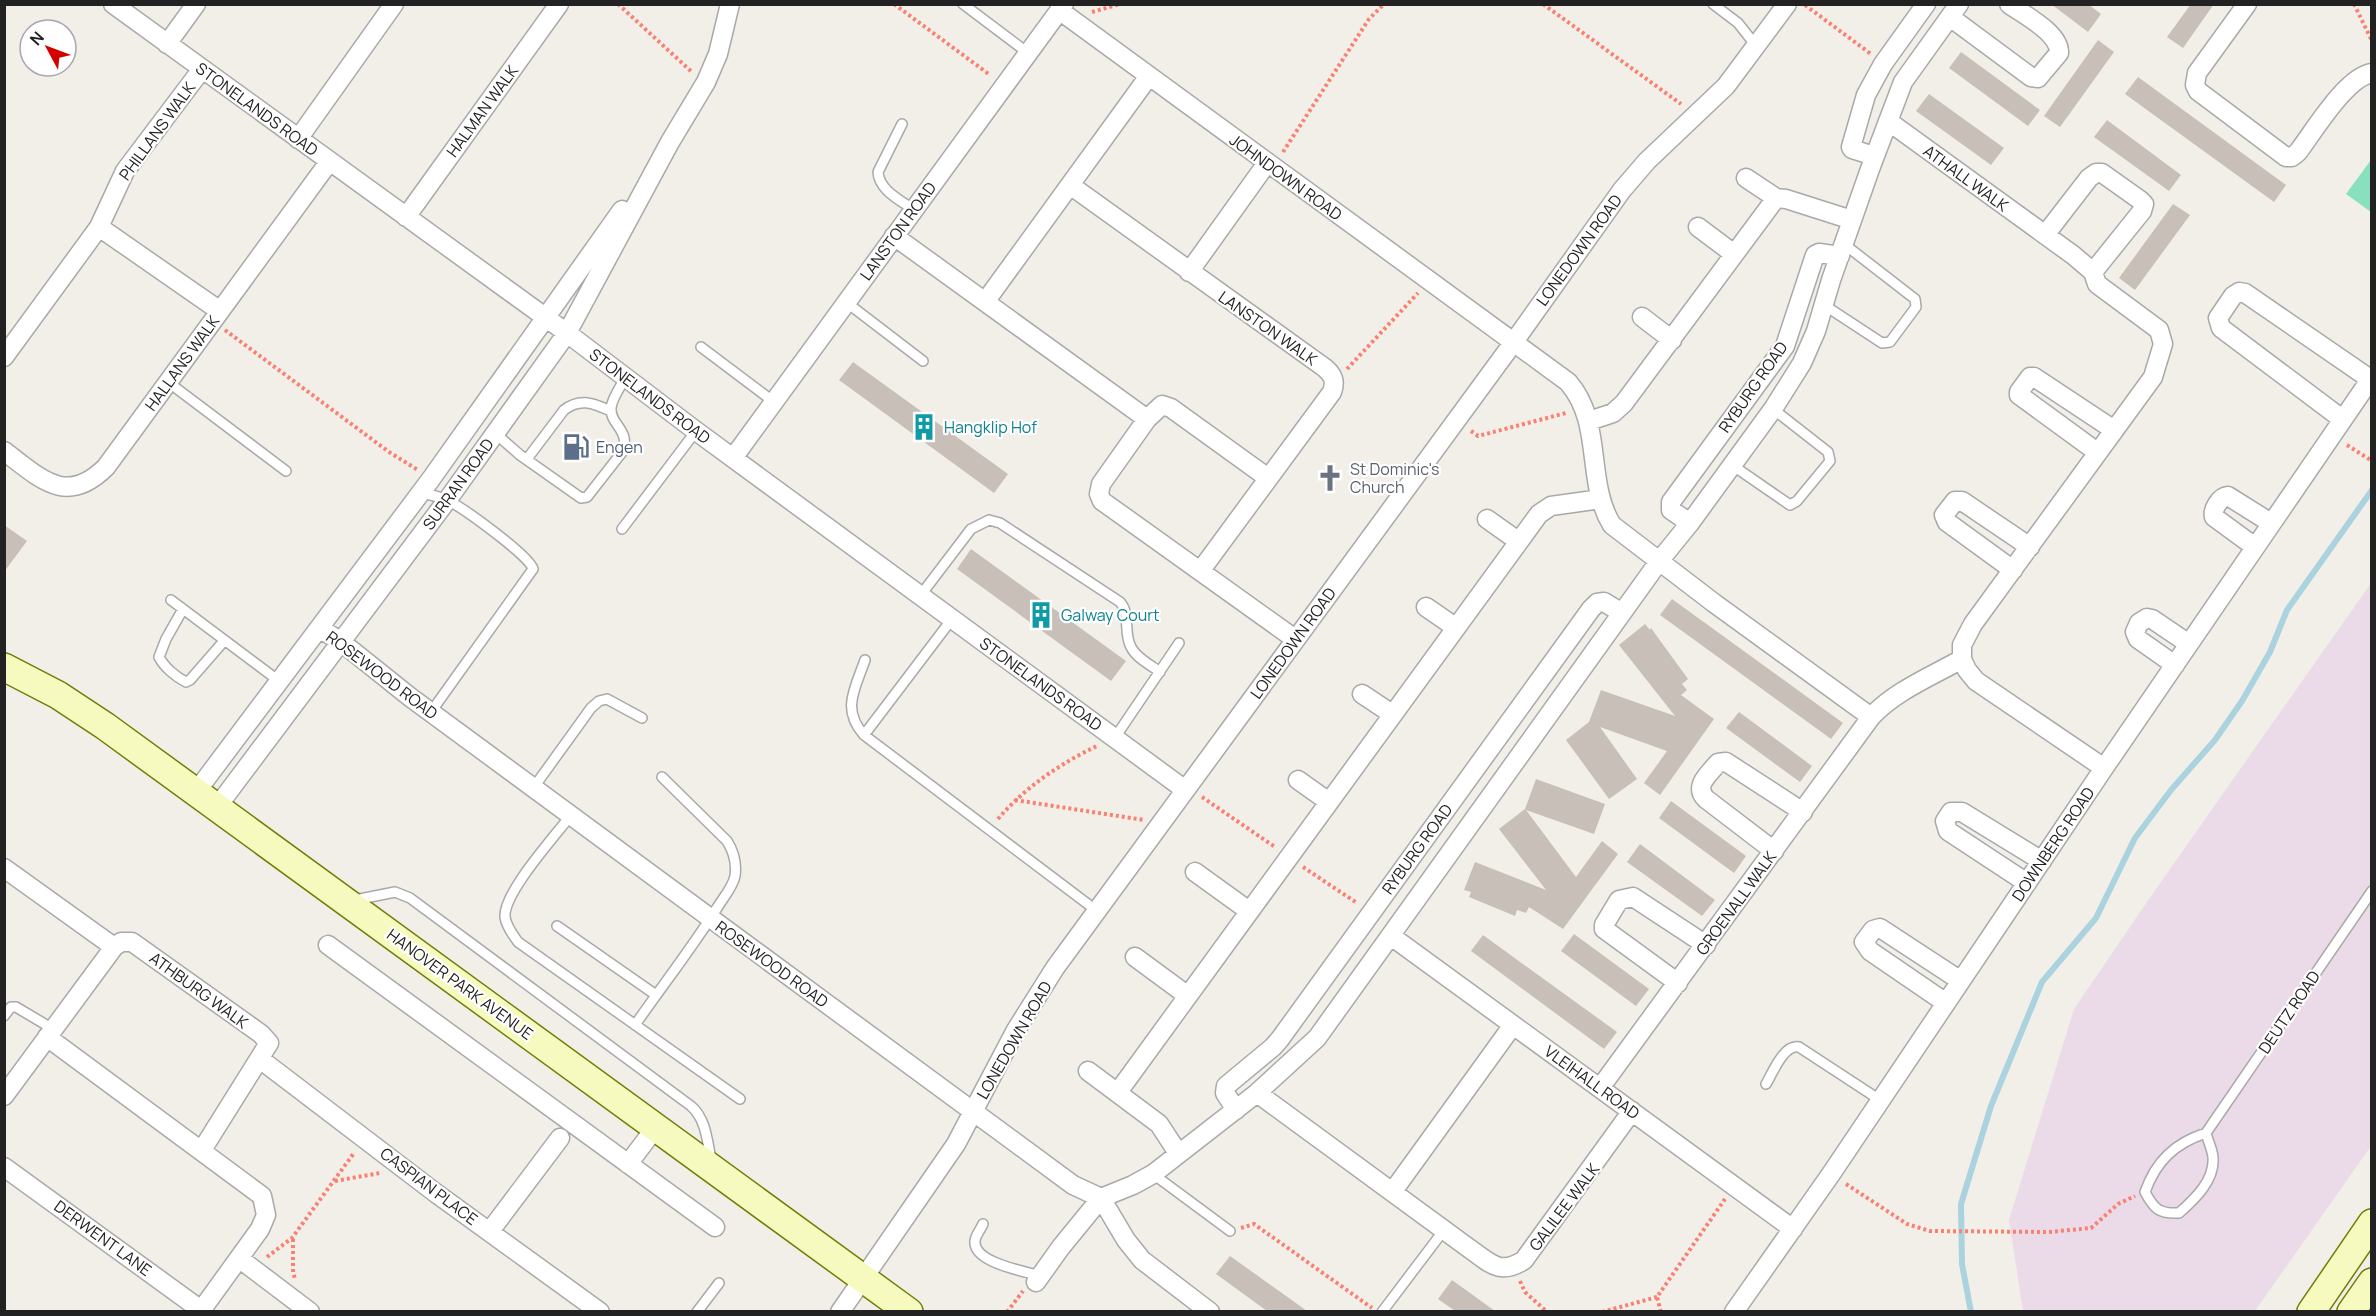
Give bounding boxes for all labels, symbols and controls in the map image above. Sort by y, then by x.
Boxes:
north arrow [18,18,78,78]
text: N [25,27,49,50]
street label: STONELANDS ROAD [191,57,323,161]
street label: HALMAN WALK [441,60,523,161]
street label: PHILLANS WALK [114,77,200,185]
street label: JOHNDOWN ROAD [1225,129,1347,225]
street label: ATHALL WALK [1919,140,2013,217]
street label: LANSTON ROAD [855,177,941,285]
street label: LONEDOWN ROAD [1531,190,1627,310]
street label: LANSTON WALK [1214,286,1322,371]
street label: HALLANS WALK [140,310,224,415]
street label: RYBURG ROAD [1713,337,1793,437]
street label: STONELANDS ROAD [585,343,715,449]
building icon: Hangklip Hof [909,412,939,442]
place label: Hangklip Hof [944,416,1037,438]
fuel station icon: Engen [561,432,591,462]
street label: SURRAN ROAD [417,434,499,534]
place label: Engen [596,436,643,458]
place label: St Dominic's Church [1350,458,1439,498]
church icon: St Dominic's Church [1315,463,1345,493]
street label: LONEDOWN ROAD [1245,583,1341,703]
building icon: Galway Court [1026,600,1056,630]
place label: Galway Court [1061,604,1159,626]
street label: ROSEWOOD ROAD [322,626,443,724]
street label: STONELANDS ROAD [975,632,1107,736]
street label: DOWNBERG ROAD [2007,782,2100,905]
street label: RYBURG ROAD [1377,799,1457,899]
street label: GROENALL WALK [1691,846,1781,959]
street label: ROSEWOOD ROAD [711,916,833,1013]
street label: HANOVER PARK AVENUE [382,923,538,1045]
street label: ATHBURG WALK [145,947,253,1034]
street label: DEUTZ ROAD [2253,966,2325,1058]
street label: LONEDOWN ROAD [971,977,1057,1103]
street label: VLEIHALL ROAD [1540,1040,1644,1124]
street label: CASPIAN PLACE [376,1142,482,1230]
street label: GALILEE WALK [1524,1158,1604,1255]
street label: DERWENT LANE [50,1195,156,1281]

